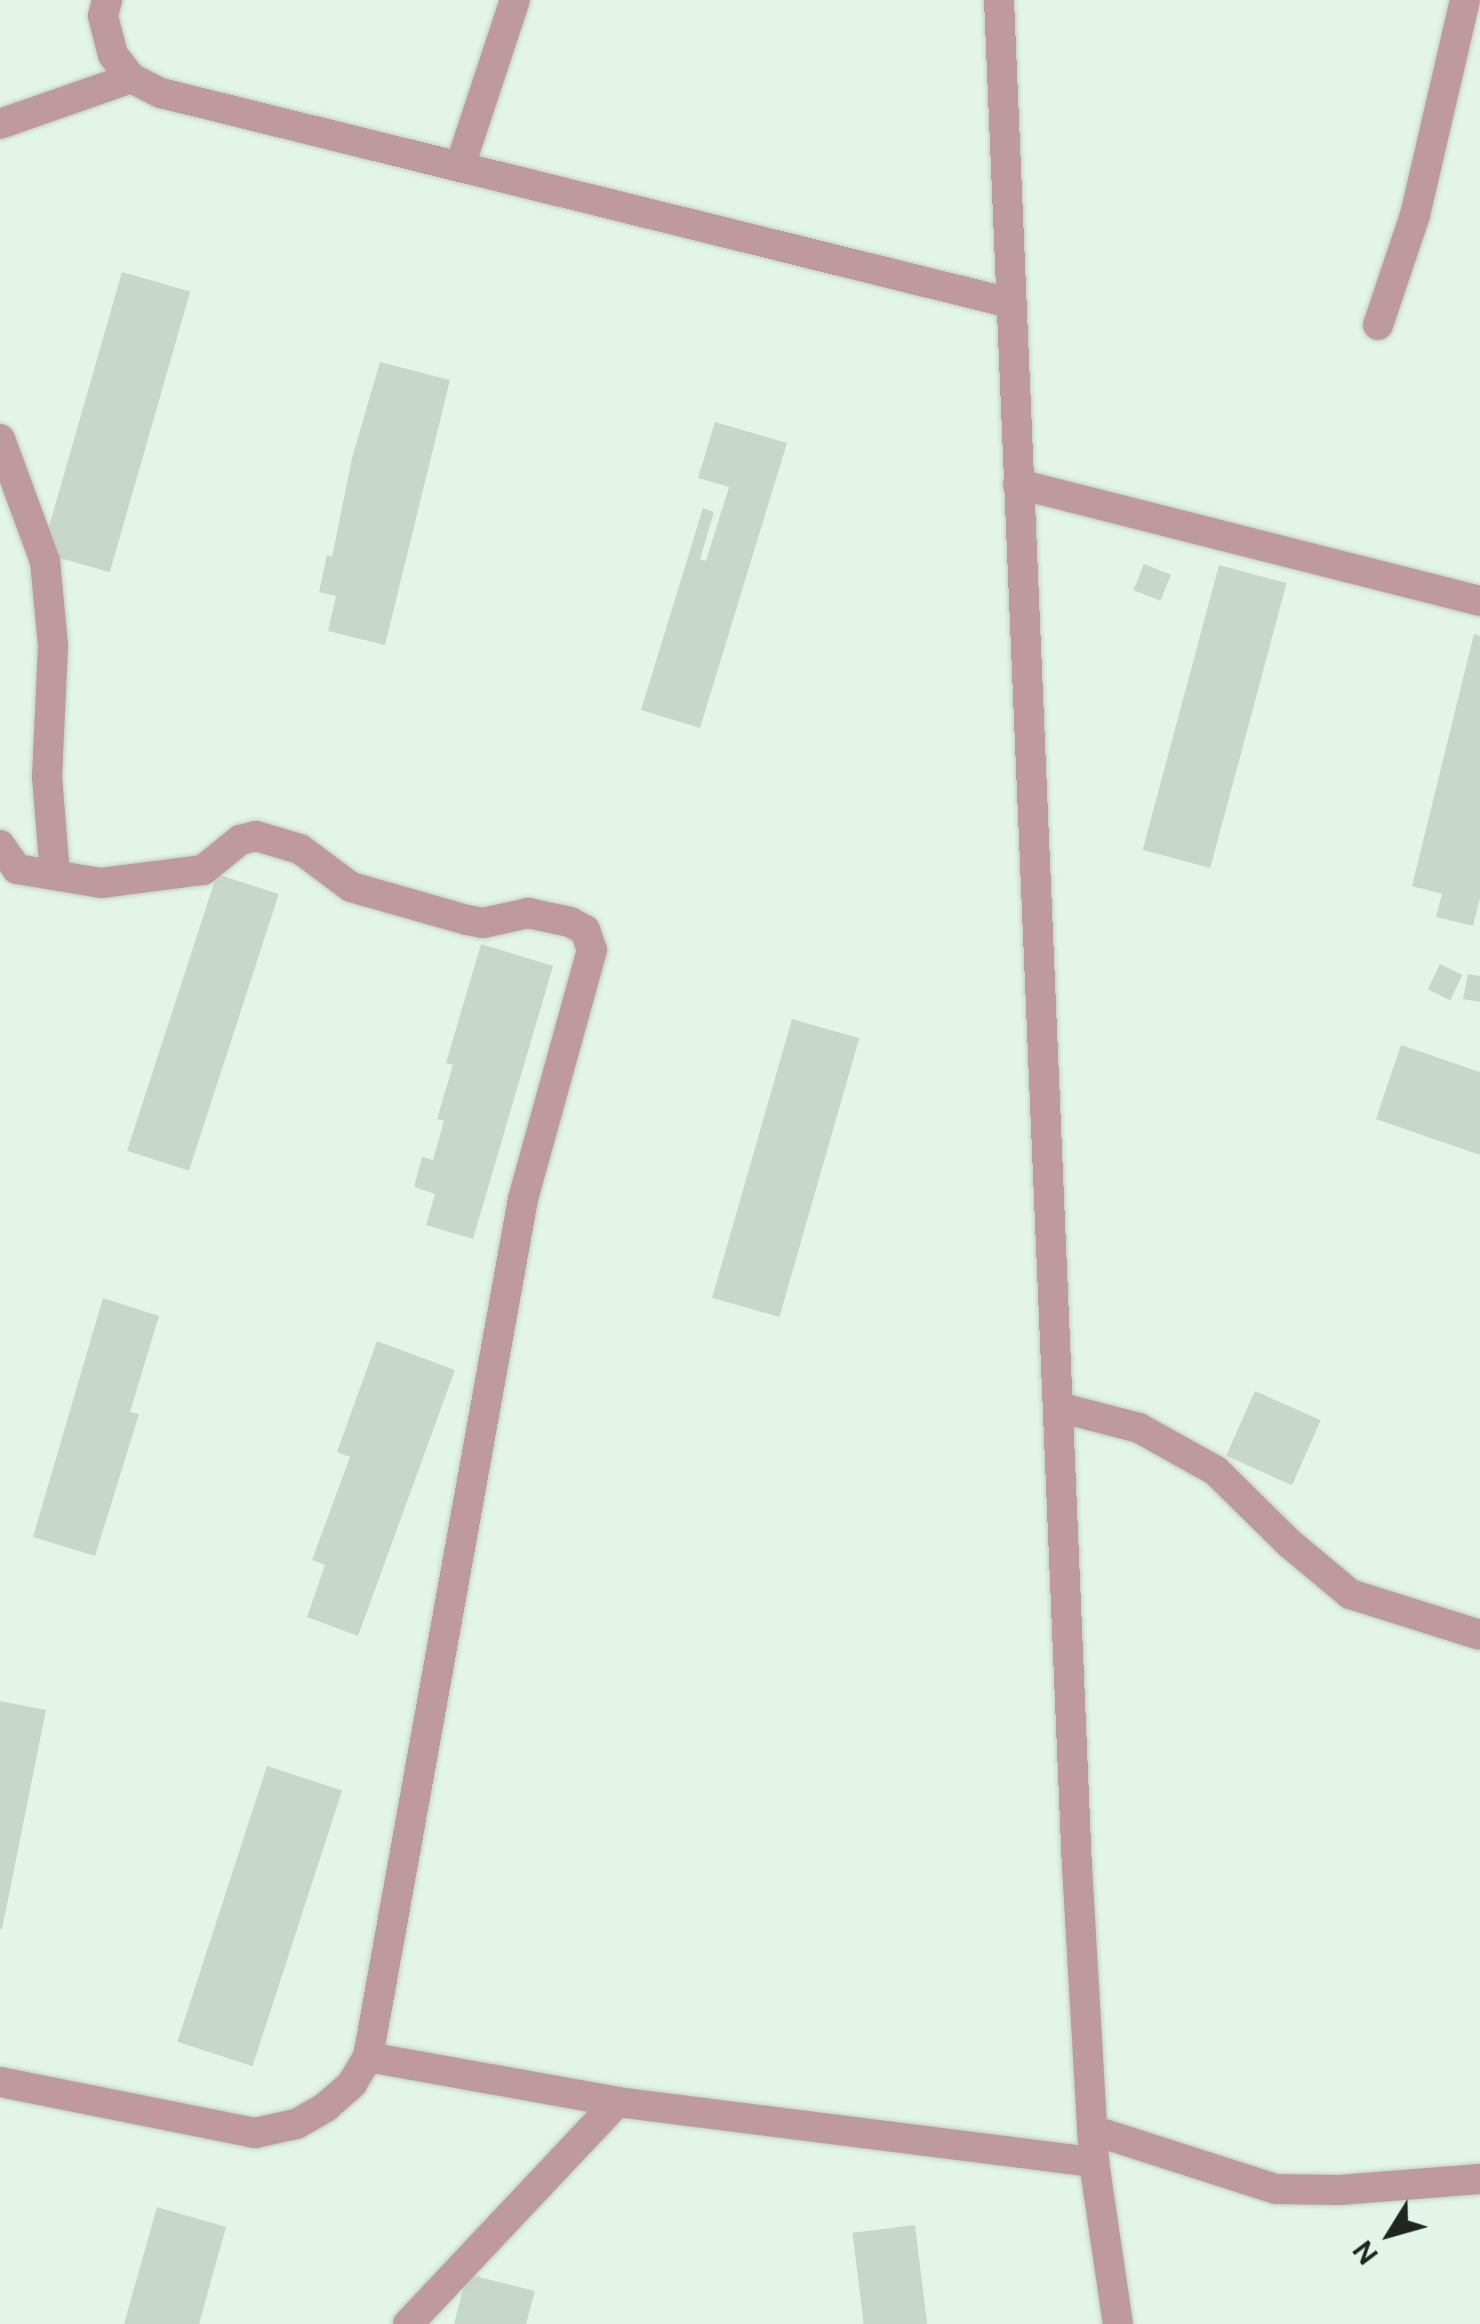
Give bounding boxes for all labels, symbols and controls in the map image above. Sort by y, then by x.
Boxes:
north arrow [1340,2184,1440,2284]
text: N [1345,2233,1387,2272]

